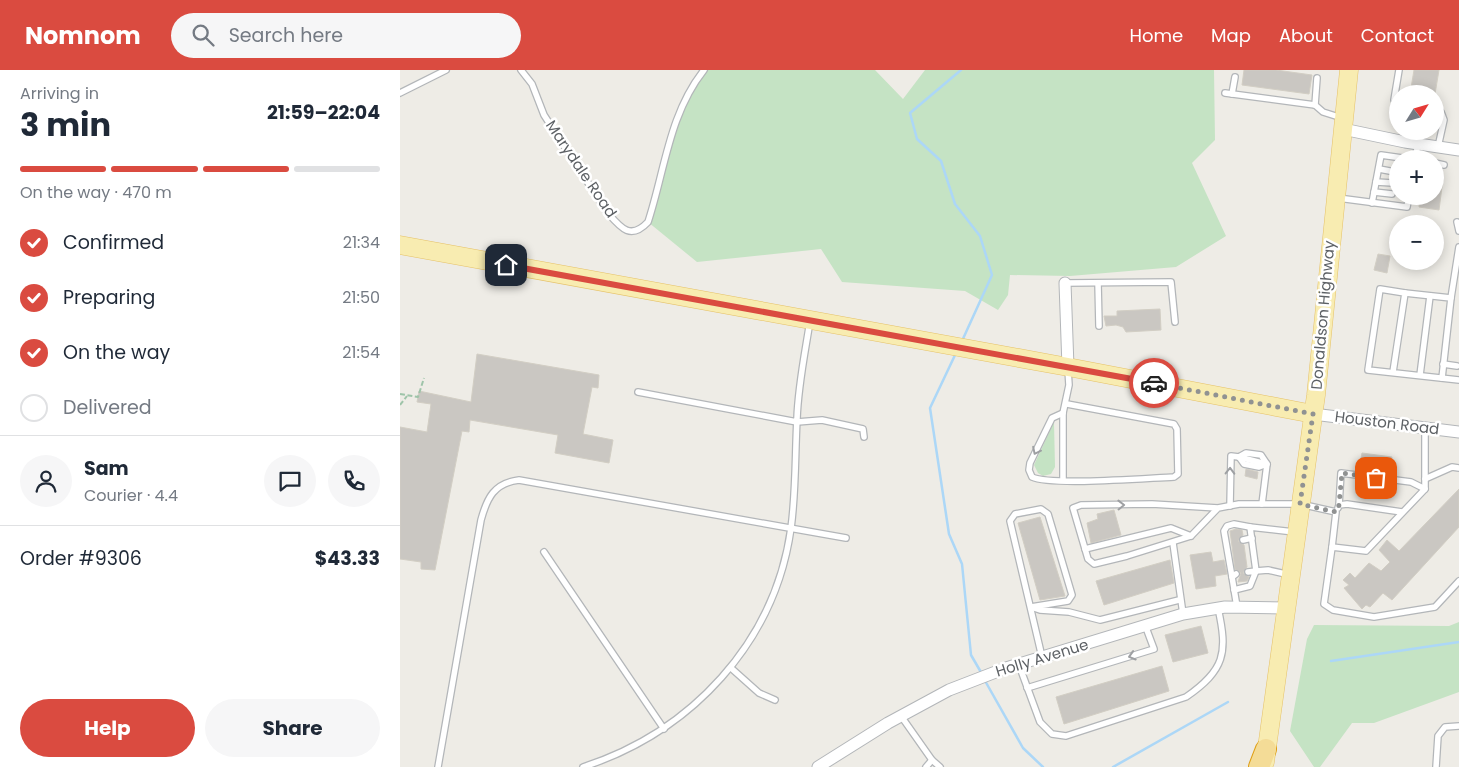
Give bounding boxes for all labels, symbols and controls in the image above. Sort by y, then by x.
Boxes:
search box [171,13,521,58]
text: Nomnom [25,19,141,52]
icon: search [189,21,217,49]
text: Search here [229,22,343,49]
text: Home [1129,23,1183,48]
text: Map [1211,23,1251,48]
text: About [1279,23,1333,48]
text: Contact [1361,23,1434,48]
text: Arriving in [20,82,99,105]
north arrow [1389,85,1444,140]
map controls [1389,85,1444,270]
text: 21:59–22:04 [267,99,380,126]
text: 3 min [20,102,111,147]
street label: Marydale Road [541,116,622,222]
button: + [1389,150,1444,205]
text: On the way · 470 m [20,181,172,204]
button: − [1389,215,1444,270]
icon: check [20,229,48,257]
text: Confirmed [63,229,164,256]
text: 21:34 [343,231,380,254]
street label: Donaldson Highway [1306,239,1340,390]
pin [485,244,527,286]
icon: home [492,251,520,279]
icon: check [20,284,48,312]
text: Preparing [63,284,155,311]
text: 21:50 [342,286,380,309]
icon: check [20,339,48,367]
text: On the way [63,339,170,366]
text: 21:54 [342,341,380,364]
courier [1129,358,1179,408]
icon: car [1140,369,1168,397]
text: Delivered [63,394,152,421]
street label: Houston Road [1334,406,1440,439]
one-way arrow [1032,446,1042,455]
button: person [20,455,72,507]
text: Sam [84,455,129,482]
button: chat [264,455,316,507]
button: phone [328,455,380,507]
pin [1355,457,1397,499]
icon: bag [1362,464,1390,492]
one-way arrow [1225,467,1236,475]
text: Courier · 4.4 [84,484,178,507]
one-way arrow [1117,499,1125,510]
text: Order #9306 [20,545,142,572]
text: $43.33 [315,545,380,572]
street label: Holly Avenue [993,633,1091,682]
one-way arrow [1128,650,1137,660]
button: Help [20,699,195,757]
button: Share [205,699,380,757]

